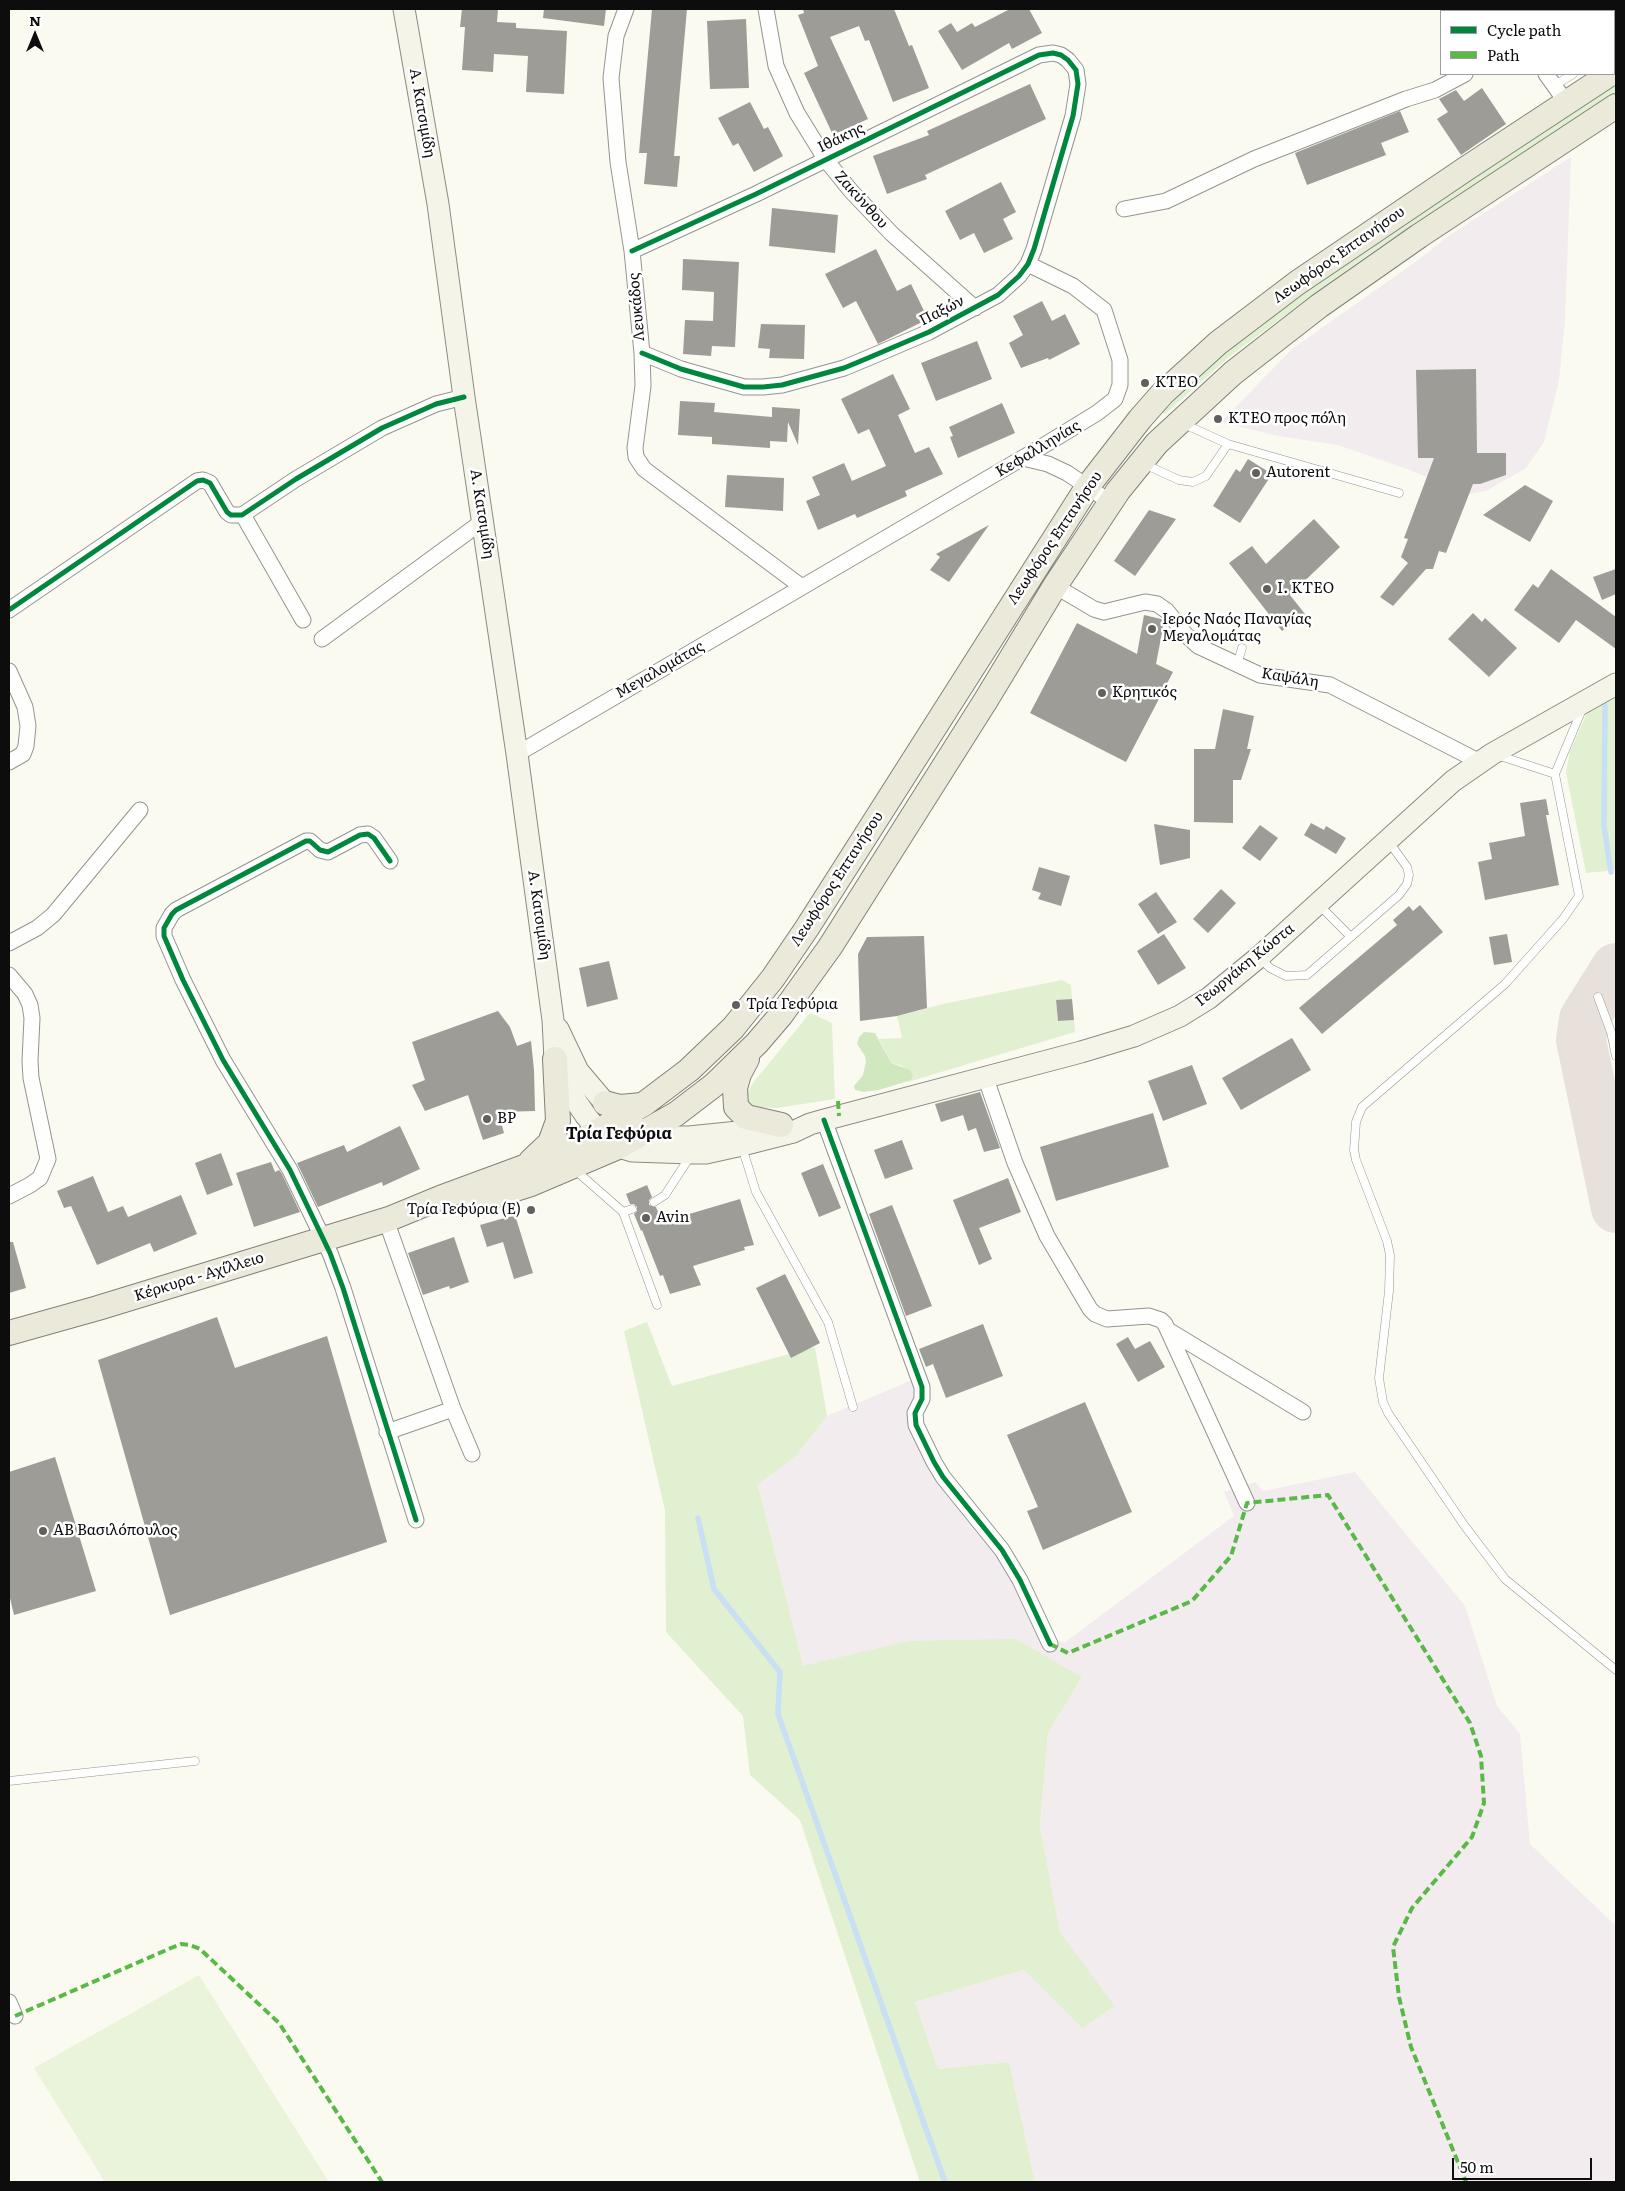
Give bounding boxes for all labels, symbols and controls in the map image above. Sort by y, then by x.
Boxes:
north arrow [10,10,60,60]
text: N [29,10,41,30]
legend [1440,10,1615,75]
text: Cycle path [1487,18,1561,41]
text: Path [1487,43,1520,66]
street label: Α. Κατσιμίδη [405,67,439,159]
street label: Ιθάκης [815,119,867,157]
street label: Ζακύνθου [831,168,891,232]
street label: Λεωφόρος Επτανήσου [1270,203,1408,307]
street label: Λευκάδος [625,272,649,342]
street label: Παξών [916,292,968,330]
place label: ΚΤΕΟ [1155,374,1198,392]
marker: ΚΤΕΟ [1139,377,1151,389]
place label: ΚΤΕΟ προς πόλη [1228,410,1346,428]
marker: ΚΤΕΟ προς πόλη [1212,413,1224,425]
street label: Κεφαλληνίας [993,417,1083,481]
place label: Autorent [1266,464,1330,482]
marker: Autorent [1250,467,1262,479]
street label: Α. Κατσιμίδη [466,468,498,560]
street label: Λεωφόρος Επτανήσου [1004,468,1106,608]
place label: Ι. ΚΤΕΟ [1277,580,1334,598]
marker: Ι. ΚΤΕΟ [1261,583,1273,595]
place label: Ιερός Ναός Παναγίας Μεγαλομάτας [1162,611,1311,646]
marker: Ιερός Ναός Παναγίας Μεγαλομάτας [1146,623,1158,635]
street label: Μεγαλομάτας [613,637,707,703]
street label: Καψάλη [1260,665,1320,691]
place label: Κρητικός [1112,684,1177,702]
marker: Κρητικός [1096,687,1108,699]
street label: Λεωφόρος Επτανήσου [787,808,887,950]
street label: Α. Κατσιμίδη [524,869,554,961]
street label: Γεωργάκη Κώστα [1192,920,1298,1010]
place label: Τρία Γεφύρια [746,996,838,1014]
marker: Τρία Γεφύρια [730,999,742,1011]
place label: BP [497,1110,516,1128]
marker: BP [481,1113,493,1125]
district label: Τρία Γεφύρια [566,1124,672,1144]
place label: Τρία Γεφύρια (E) [407,1201,521,1219]
marker: Τρία Γεφύρια (E) [525,1204,537,1216]
place label: Avin [656,1209,689,1227]
marker: Avin [640,1212,652,1224]
street label: Κέρκυρα - Αχίλλειο [132,1249,266,1305]
place label: ΑΒ Βασιλόπουλος [53,1522,178,1540]
marker: ΑΒ Βασιλόπουλος [37,1525,49,1537]
scale bar [1455,2148,1595,2180]
text: 50 m [1460,2155,1494,2178]

